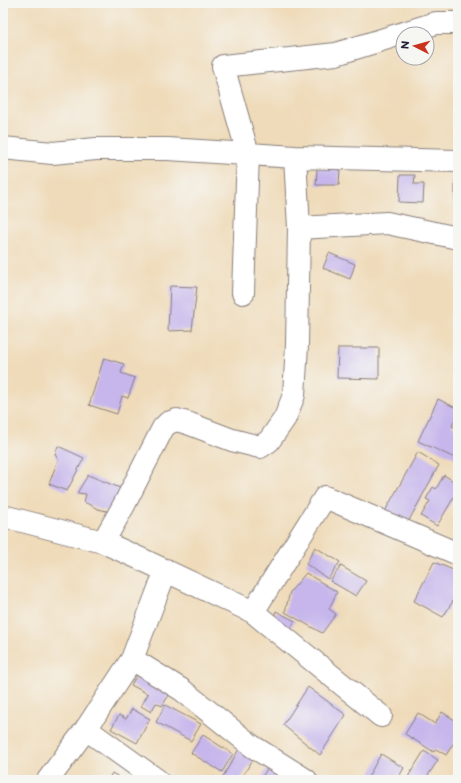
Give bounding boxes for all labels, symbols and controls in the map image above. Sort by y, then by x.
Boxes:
north arrow [395,26,435,66]
text: N [399,40,412,50]

